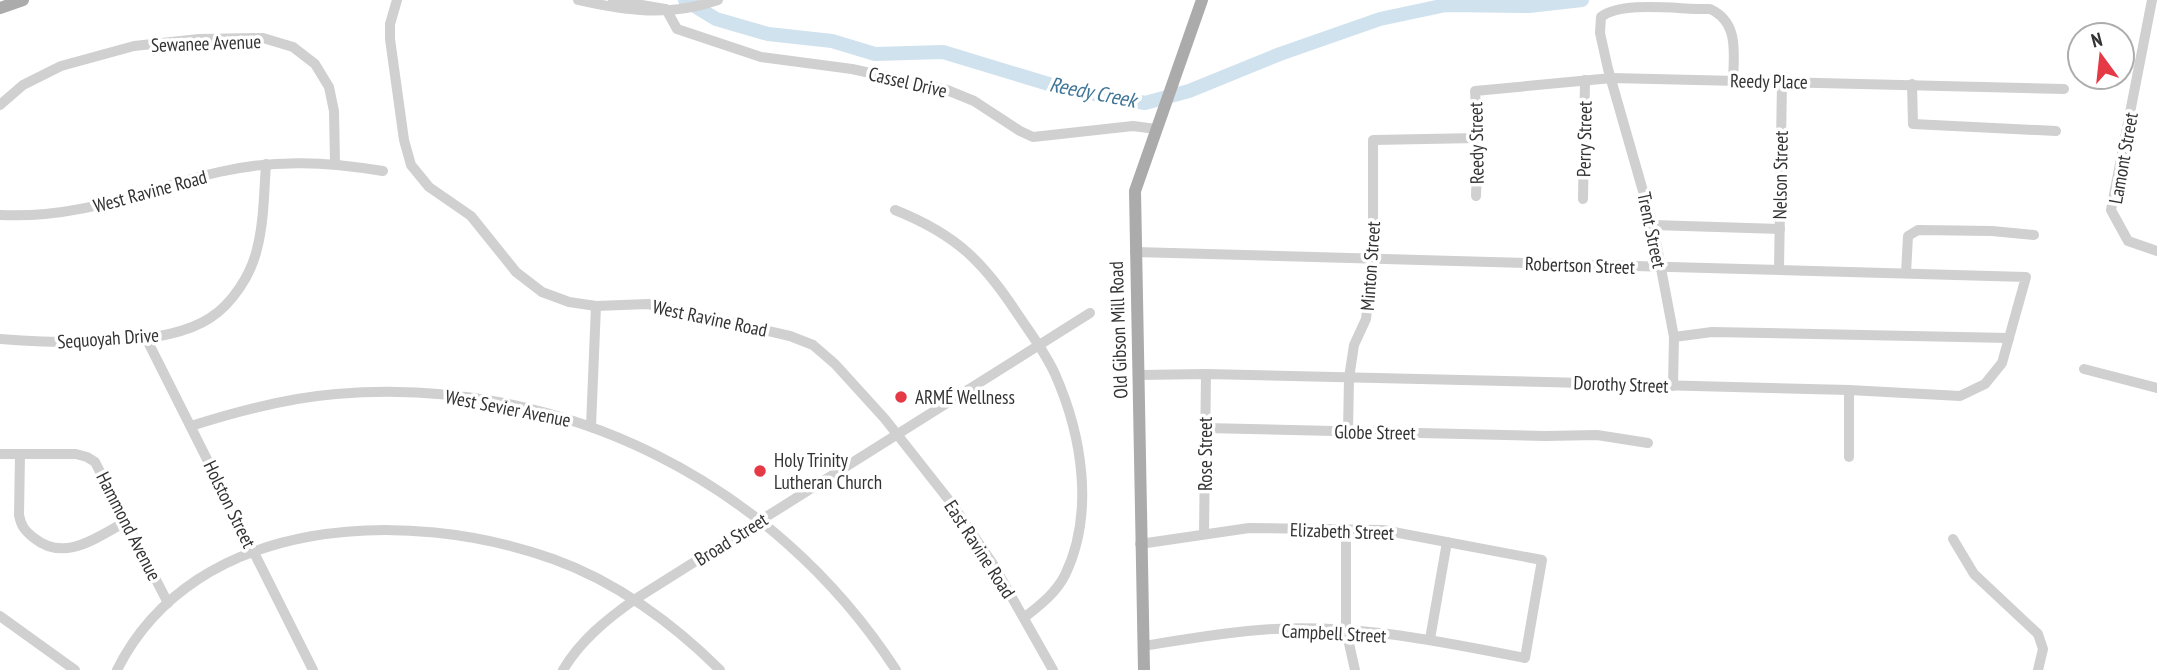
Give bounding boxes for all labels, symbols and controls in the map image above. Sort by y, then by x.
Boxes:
north arrow [2066,21,2136,91]
text: N [2089,27,2105,52]
street label: Sewanee Avenue [151,29,262,57]
street label: Cassel Drive [866,61,950,103]
street label: Reedy Place [1730,68,1808,94]
water label: Reedy Creek [1047,70,1141,114]
street label: Perry Street [1571,100,1597,177]
street label: Reedy Street [1463,101,1489,184]
street label: Lamont Street [2103,110,2143,206]
street label: Nelson Street [1767,130,1793,220]
street label: West Ravine Road [91,164,209,218]
street label: Trent Street [1632,190,1672,271]
street label: Minton Street [1355,220,1385,312]
street label: Robertson Street [1525,251,1636,279]
street label: Old Gibson Mill Road [1104,261,1132,399]
street label: West Ravine Road [651,294,769,342]
street label: Sequoyah Drive [56,322,160,354]
street label: Dorothy Street [1573,370,1670,398]
street label: West Sevier Avenue [443,384,573,432]
place label: ARMÉ Wellness [915,385,1015,409]
marker: ARMÉ Wellness [893,389,909,405]
street label: Rose Street [1193,416,1217,491]
street label: Globe Street [1334,419,1417,445]
place label: Holy Trinity Lutheran Church [774,448,882,494]
street label: Holston Street [199,456,262,552]
marker: Holy Trinity Lutheran Church [752,463,768,479]
street label: Hammond Avenue [91,468,167,585]
street label: East Ravine Road [939,495,1021,603]
street label: Broad Street [690,507,773,571]
street label: Elizabeth Street [1290,517,1395,545]
street label: Campbell Street [1281,618,1388,648]

